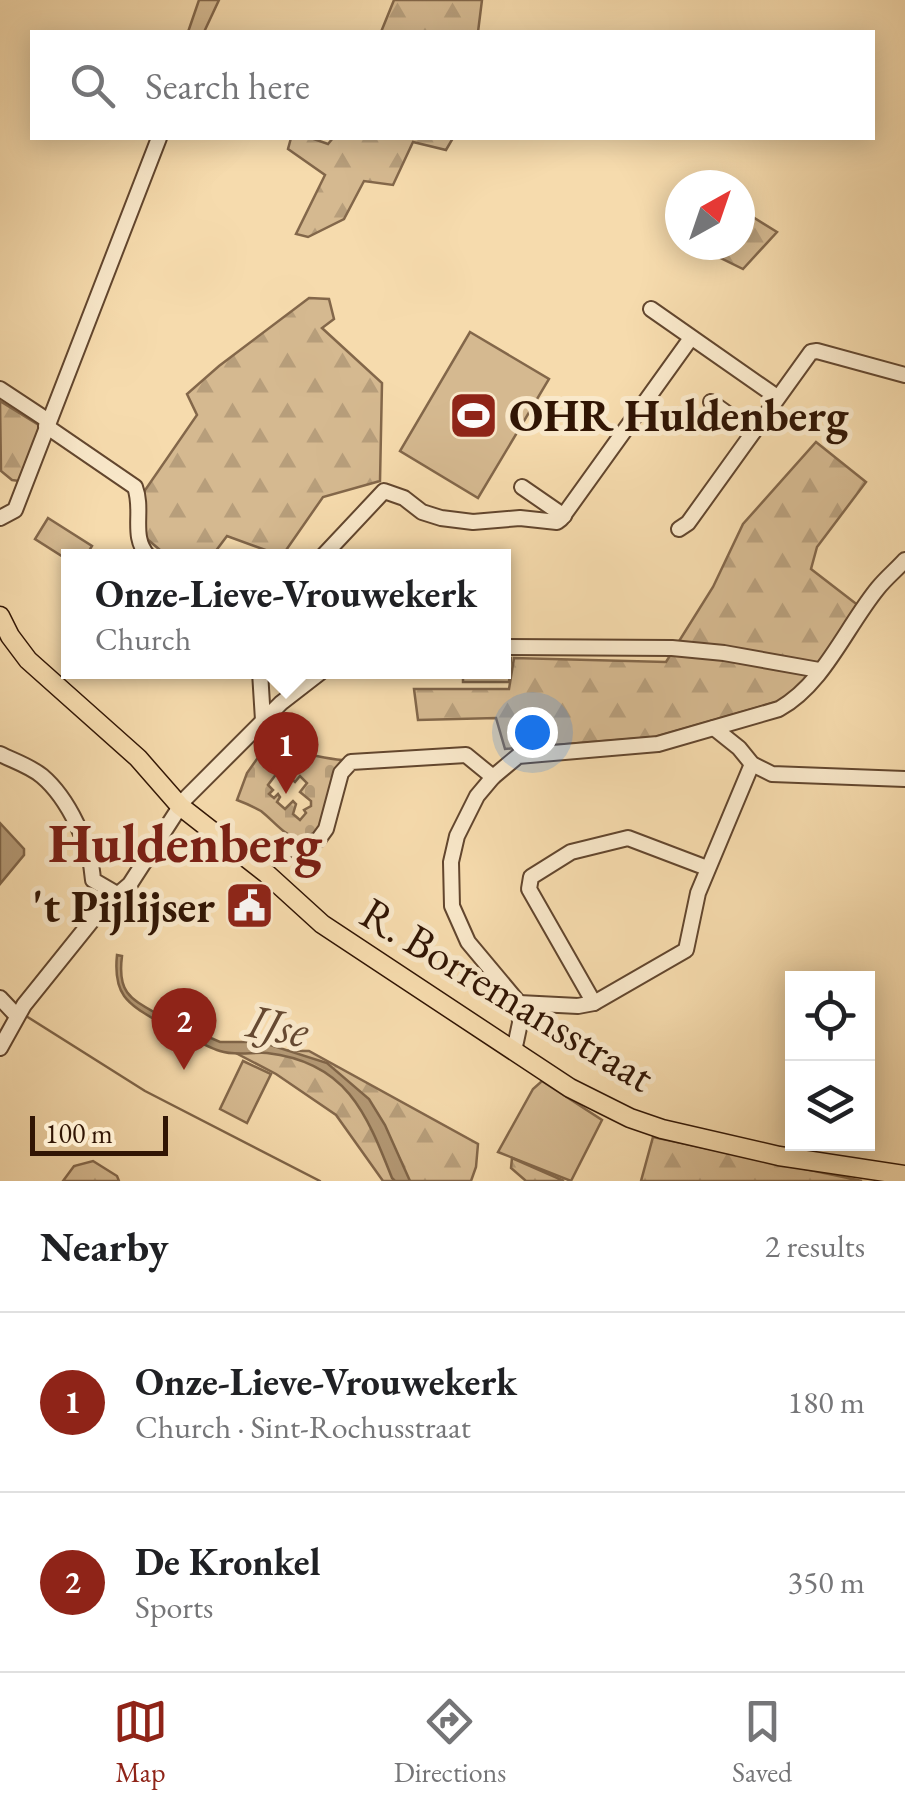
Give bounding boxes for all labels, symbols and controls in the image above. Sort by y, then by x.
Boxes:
search box [30,30,875,140]
icon: search [65,58,120,113]
text: Search here [145,61,310,110]
north arrow [665,170,755,260]
place label: OHR Huldenberg [509,386,849,445]
sports icon: OHR Huldenberg [448,389,500,441]
popup [61,549,511,679]
text: Onze-Lieve-Vrouwekerk [95,569,477,618]
text: Church [95,618,191,660]
your location [507,707,558,758]
pin: 1 [254,712,318,794]
district label: Huldenberg [48,807,323,878]
place label: 't Pijlijser [33,877,215,936]
public building icon: 't Pijlijser [224,880,276,932]
street label: R. Borremansstraat [350,883,666,1105]
map controls [785,971,875,1151]
button: locate [785,971,875,1061]
pin: 2 [152,988,216,1070]
water label: IJse [241,989,314,1061]
button: layers [785,1061,875,1151]
scale bar [30,1111,168,1156]
text: 100 m [45,1115,113,1151]
text: Nearby [40,1219,169,1274]
text: 2 results [765,1225,865,1267]
text: Onze-Lieve-Vrouwekerk [135,1357,517,1406]
text: 1 [64,1381,81,1423]
text: 180 m [788,1381,865,1423]
text: Church · Sint-Rochusstraat [135,1406,471,1448]
text: De Kronkel [135,1537,321,1586]
text: 2 [64,1561,81,1603]
text: 350 m [788,1561,865,1603]
text: Sports [135,1586,213,1628]
tab: Map [113,1694,168,1790]
tab: Directions [394,1694,506,1790]
tab: Saved [732,1694,792,1790]

